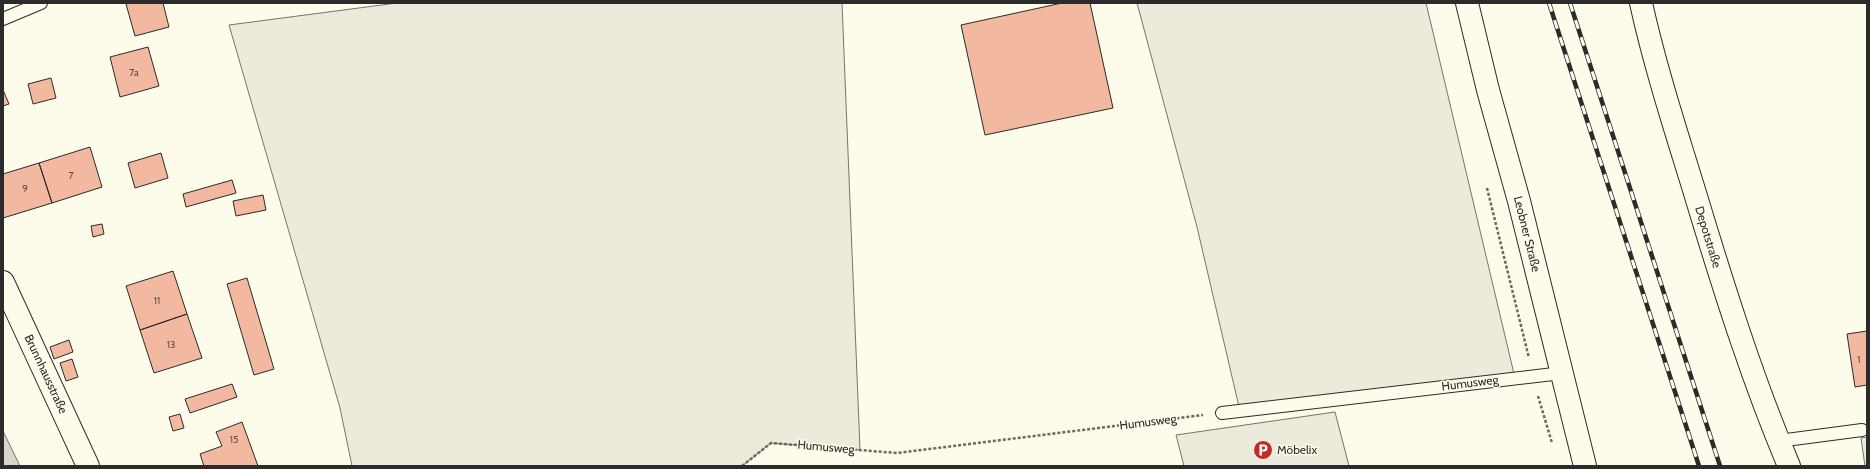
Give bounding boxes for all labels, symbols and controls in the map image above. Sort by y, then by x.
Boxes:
house number: 7a [129,66,139,79]
house number: 7 [68,169,74,182]
house number: 9 [22,182,28,195]
street label: Leobner Straße [1511,194,1544,274]
street label: Depotstraße [1692,204,1725,269]
house number: 11 [154,294,160,307]
street label: Brunnhausstraße [22,332,71,416]
house number: 13 [167,338,175,351]
house number: 1 [1857,353,1861,366]
street label: Humusweg [1441,371,1500,393]
street label: Humusweg [1119,410,1178,432]
house number: 15 [230,433,238,446]
street label: Humusweg [797,437,856,457]
parking icon: Möbelix [1252,439,1274,461]
place label: Möbelix [1277,442,1317,457]

